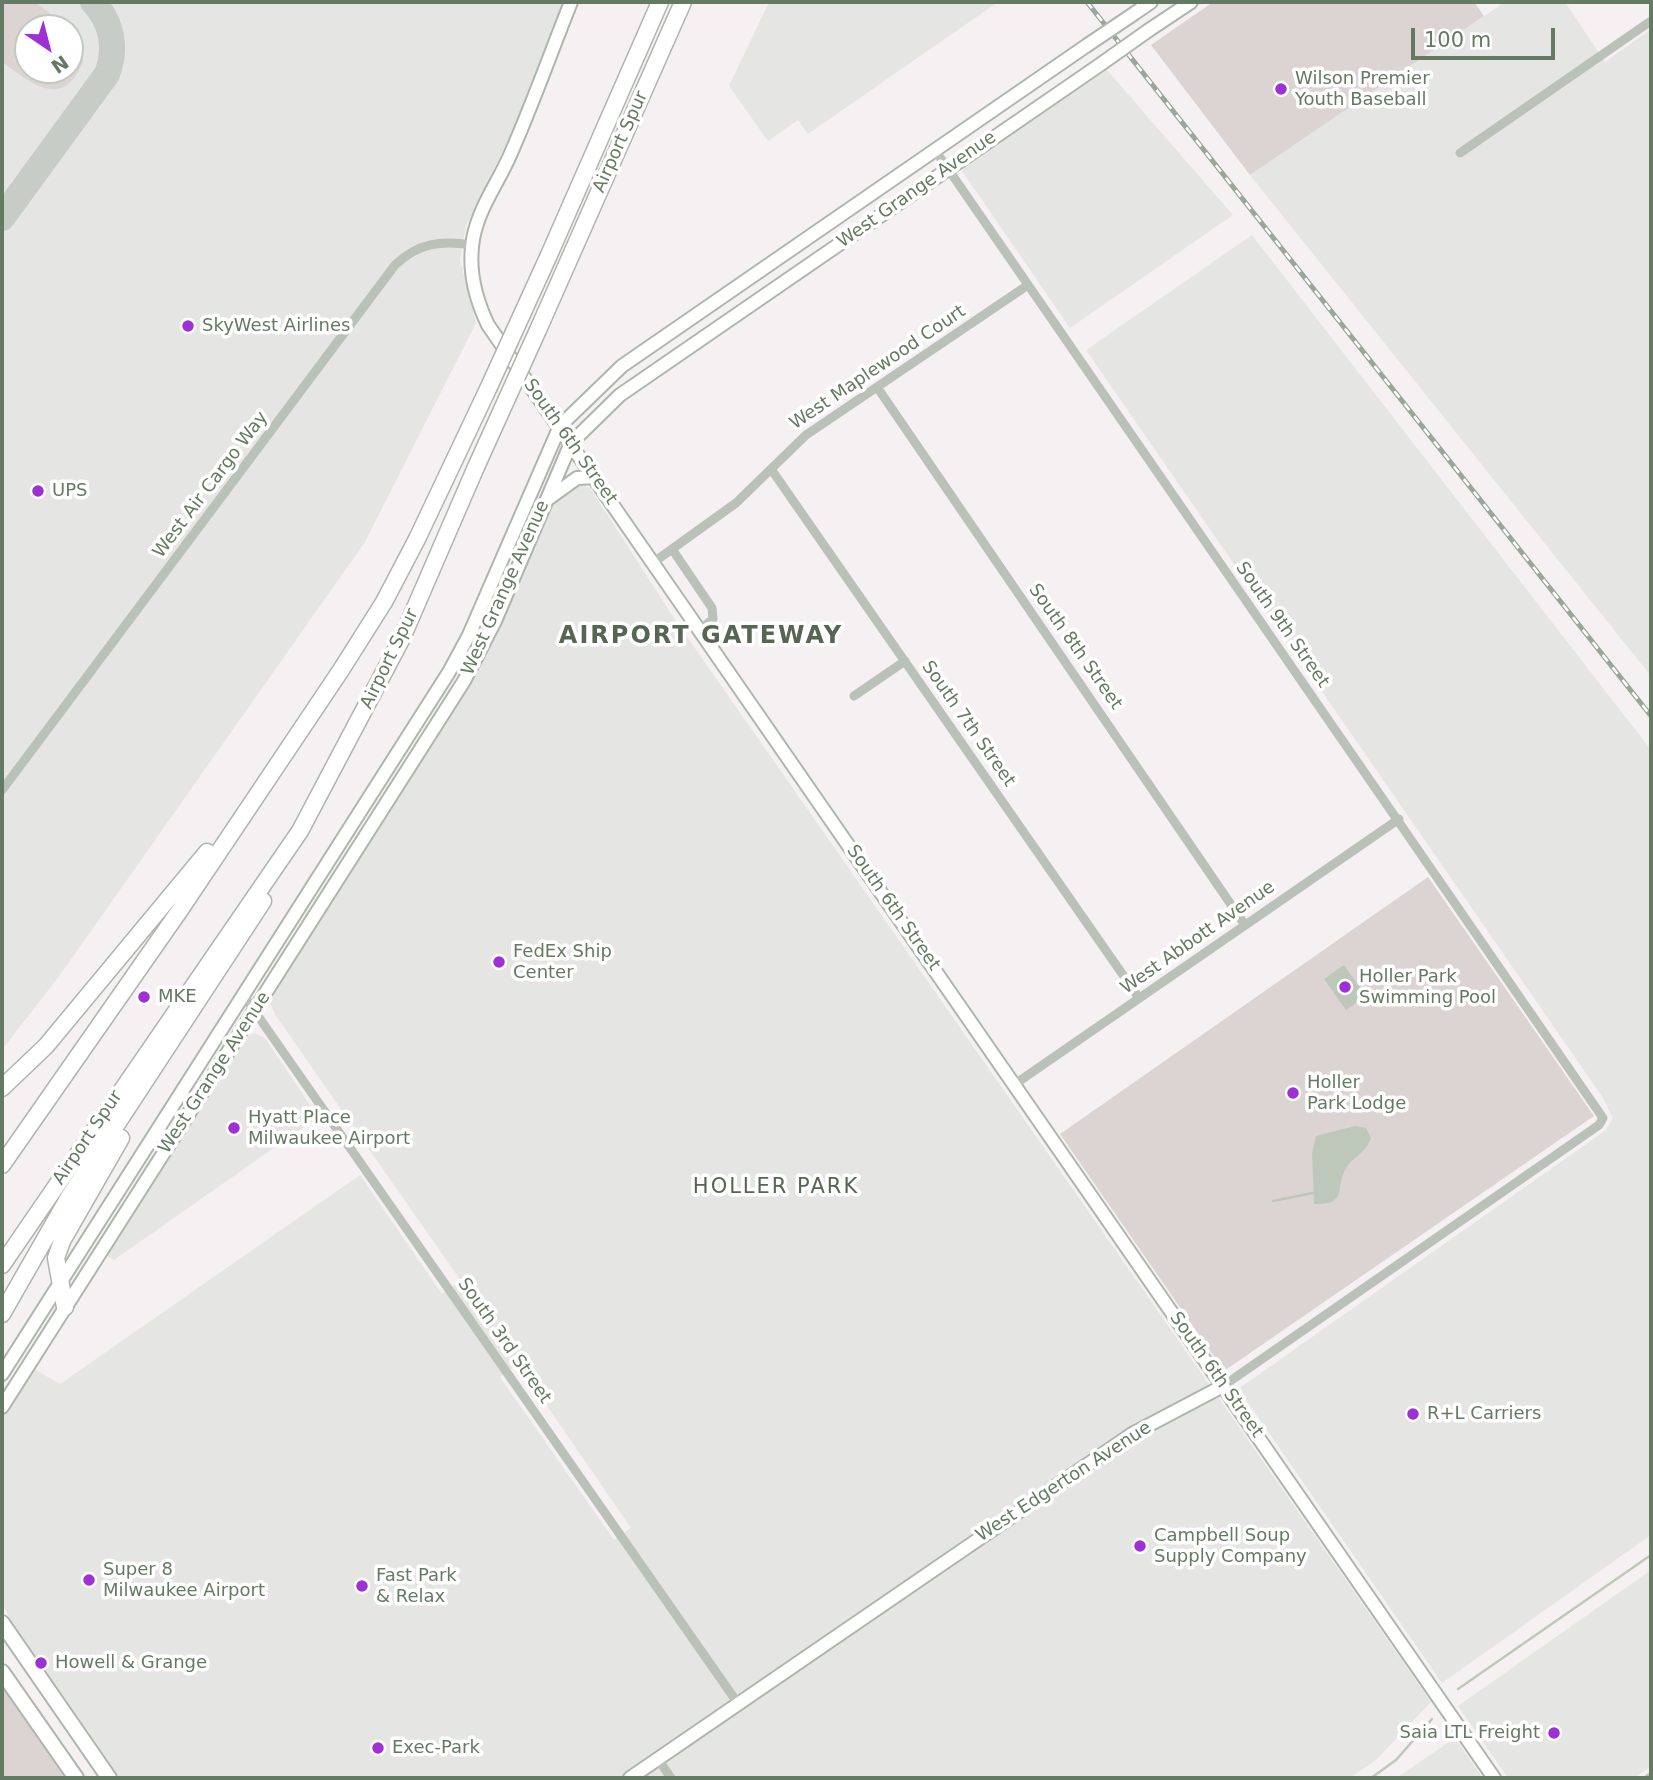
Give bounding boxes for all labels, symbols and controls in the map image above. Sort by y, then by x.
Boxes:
north arrow [14,14,84,84]
scale bar [1415,14,1558,58]
text: 100 m [1424,28,1491,52]
text: N [47,51,73,78]
place label: Wilson Premier Youth Baseball [1295,68,1430,110]
marker: Wilson Premier Youth Baseball [1273,81,1289,97]
street label: Airport Spur [589,88,653,196]
street label: West Grange Avenue [833,127,1001,253]
street label: West Maplewood Court [786,301,970,435]
place label: SkyWest Airlines [202,315,350,337]
marker: SkyWest Airlines [180,318,196,334]
street label: South 6th Street [519,375,621,509]
street label: West Air Cargo Way [149,408,273,562]
place label: UPS [52,480,87,502]
marker: UPS [30,483,46,499]
street label: West Grange Avenue [458,497,554,679]
street label: South 9th Street [1231,558,1333,692]
street label: South 8th Street [1024,580,1126,714]
street label: Airport Spur [356,605,424,713]
district label: AIRPORT GATEWAY [561,623,841,651]
street label: South 7th Street [917,657,1019,791]
street label: South 6th Street [842,841,944,975]
street label: West Abbott Avenue [1117,877,1279,999]
place label: FedEx Ship Center [513,941,612,984]
marker: FedEx Ship Center [491,954,507,970]
place label: Holler Park Swimming Pool [1359,966,1496,1009]
marker: Holler Park Swimming Pool [1337,979,1353,995]
place label: MKE [158,986,197,1008]
street label: West Grange Avenue [155,988,275,1158]
marker: MKE [136,989,152,1005]
place label: Holler Park Lodge [1307,1072,1406,1114]
marker: Holler Park Lodge [1285,1085,1301,1101]
street label: Airport Spur [49,1087,127,1189]
place label: Hyatt Place Milwaukee Airport [248,1107,410,1150]
marker: Hyatt Place Milwaukee Airport [226,1120,242,1136]
district label: HOLLER PARK [694,1175,858,1201]
street label: South 3rd Street [453,1274,555,1408]
street label: South 6th Street [1165,1308,1267,1442]
place label: R+L Carriers [1427,1403,1541,1425]
marker: R+L Carriers [1405,1406,1421,1422]
street label: West Edgerton Avenue [972,1417,1156,1547]
place label: Campbell Soup Supply Company [1154,1525,1307,1568]
marker: Campbell Soup Supply Company [1132,1538,1148,1554]
place label: Super 8 Milwaukee Airport [103,1559,265,1602]
place label: Fast Park & Relax [376,1565,457,1608]
marker: Super 8 Milwaukee Airport [81,1572,97,1588]
marker: Fast Park & Relax [354,1578,370,1594]
place label: Howell & Grange [55,1652,207,1674]
marker: Howell & Grange [33,1655,49,1671]
place label: Saia LTL Freight [1399,1722,1540,1744]
marker: Saia LTL Freight [1546,1725,1562,1741]
place label: Exec-Park [392,1737,480,1759]
marker: Exec-Park [370,1740,386,1756]

